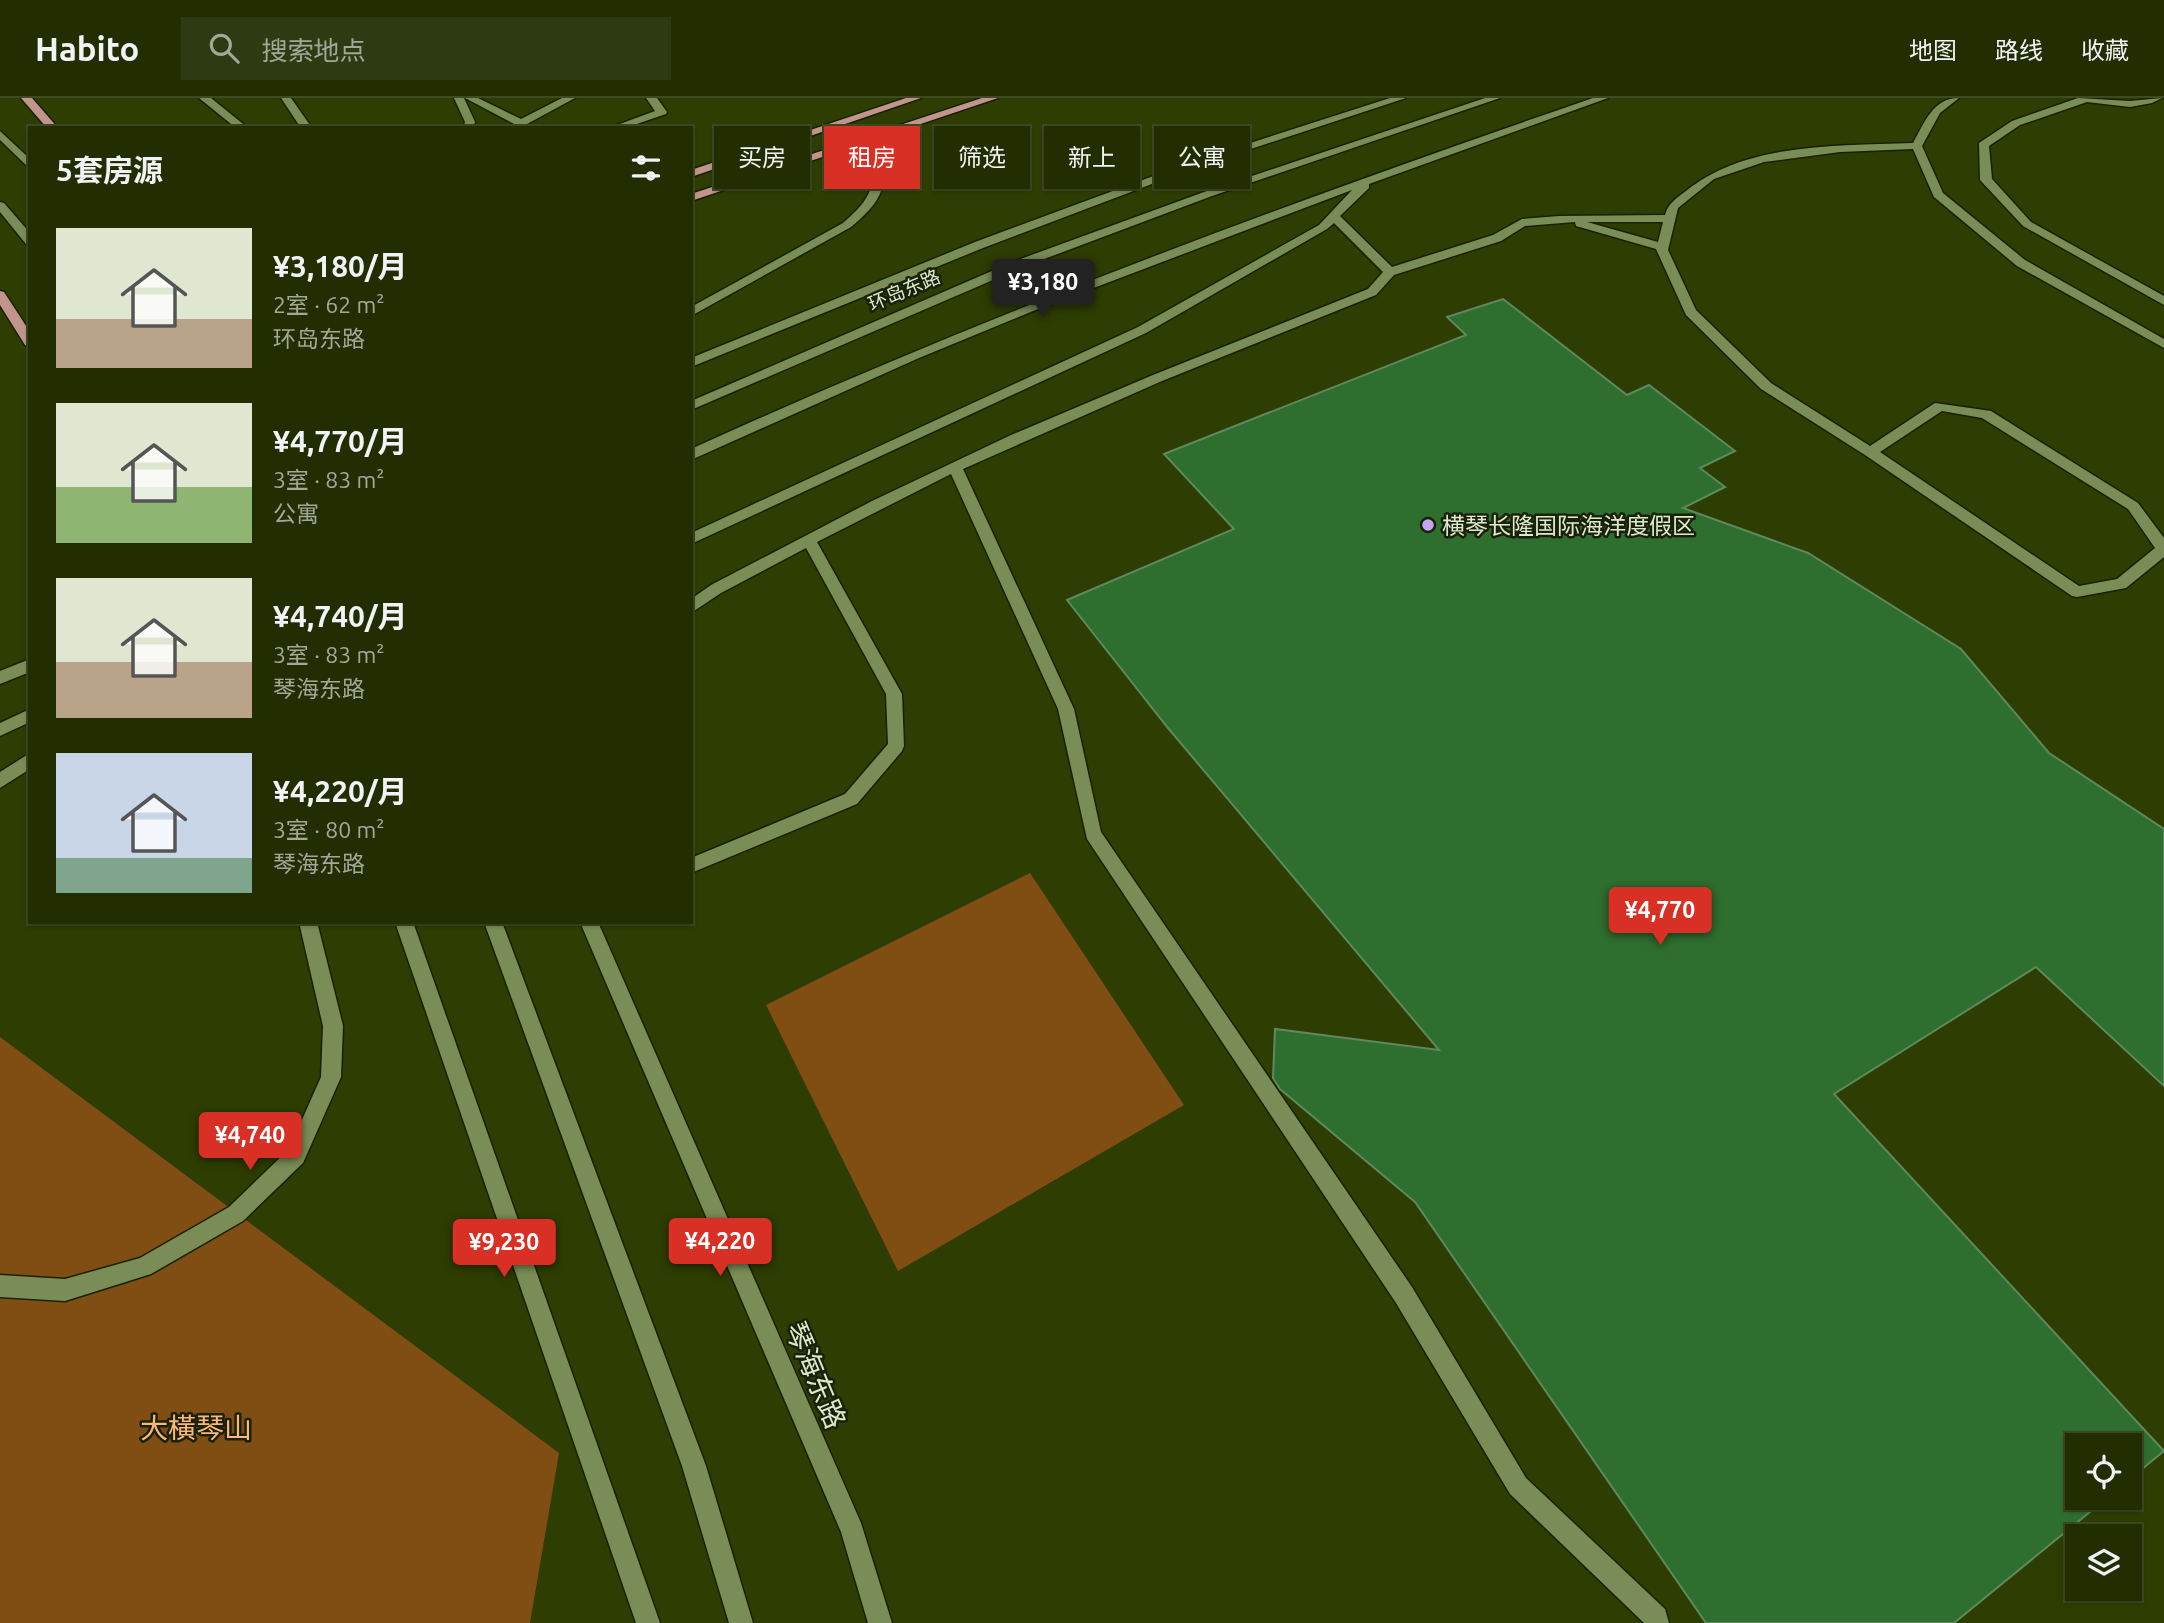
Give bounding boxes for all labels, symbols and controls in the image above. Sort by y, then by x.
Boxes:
search box [181,17,671,80]
icon: search [205,29,243,67]
text: Habito [35,30,139,67]
text: 搜索地点 [261,36,365,65]
text: 地图 [1909,37,1957,64]
text: 路线 [1995,37,2043,64]
text: 收藏 [2081,37,2129,64]
chip: 买房 [714,126,810,189]
chip: 租房 [824,126,920,189]
chip: 筛选 [934,126,1030,189]
chip: 新上 [1044,126,1140,189]
chip: 公寓 [1154,126,1250,189]
icon: filters [627,149,665,187]
text: 5套房源 [56,153,163,187]
text: ¥3,180/月 [273,249,408,283]
icon: home [112,256,196,340]
pin: ¥3,180 [986,260,1100,319]
street label: 环岛东路 [865,265,943,315]
text: ¥3,180 [1008,269,1078,294]
text: 2室 · 62 m² [273,292,384,317]
text: 环岛东路 [273,326,365,351]
text: ¥4,770/月 [273,424,408,458]
icon: home [112,431,196,515]
text: 3室 · 83 m² [273,467,384,492]
text: 公寓 [273,501,319,526]
place label: 横琴长隆国际海洋度假区 [1442,513,1695,538]
marker: 横琴长隆国际海洋度假区 [1420,517,1436,533]
text: ¥4,740/月 [273,599,408,633]
icon: home [112,606,196,690]
text: 3室 · 83 m² [273,642,384,667]
text: 琴海东路 [273,676,365,701]
text: ¥4,220/月 [273,774,408,808]
icon: home [112,781,196,865]
text: 3室 · 80 m² [273,817,384,842]
text: 琴海东路 [273,851,365,876]
pin: ¥4,770 [1603,888,1717,947]
text: ¥4,770 [1625,897,1695,922]
pin: ¥4,740 [193,1112,307,1172]
text: ¥4,740 [215,1122,285,1147]
pin: ¥4,220 [663,1218,777,1278]
pin: ¥9,230 [447,1220,561,1279]
text: ¥4,220 [685,1228,755,1253]
text: ¥9,230 [469,1229,539,1254]
street label: 琴海东路 [780,1317,852,1433]
park label: 大橫琴山 [140,1412,252,1443]
map controls [2065,1433,2142,1601]
button: locate [2065,1433,2142,1510]
button: layers [2065,1524,2142,1601]

